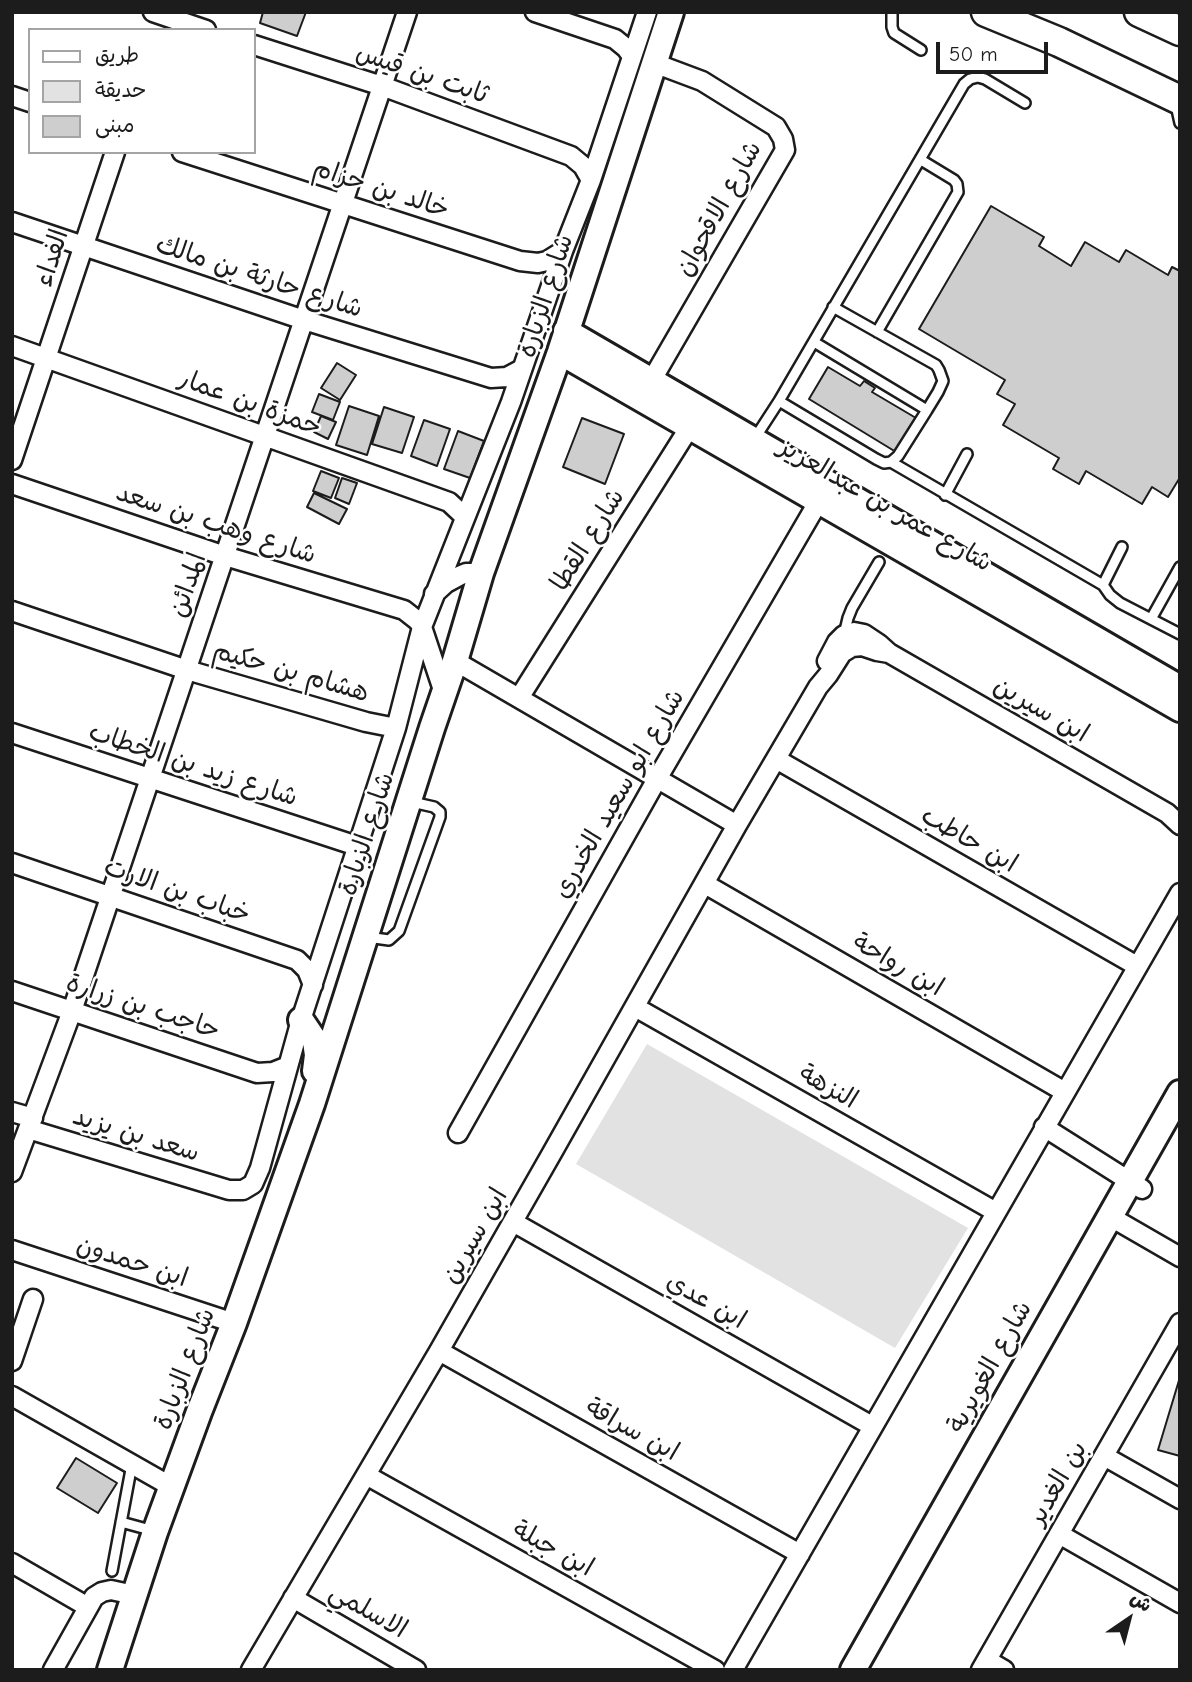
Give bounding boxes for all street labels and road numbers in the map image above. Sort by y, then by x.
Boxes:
street label: ثابت بن قيس [352,37,492,111]
street label: شارع الاقحوان [669,136,769,282]
street label: خالد بن حزام [309,152,453,226]
street label: الفداء [28,225,76,291]
street label: شارع حارثة بن مالك [152,229,366,325]
street label: شارع الزبارة [511,230,581,362]
street label: حمزة بن عمار [174,363,326,443]
street label: شارع عمر بن عبدالعزيز [773,431,997,579]
street label: شارع وهب بن سعد [112,477,320,571]
street label: شارع القطا [544,483,632,597]
street label: المدائن [162,549,214,621]
street label: هشام بن حكيم [209,635,373,709]
street label: ابن سيرين [988,670,1094,750]
street label: شارع ابو سعيد الخدري [546,684,692,904]
street label: شارع زيد بن الخطاب [85,717,301,813]
street label: شارع الزبارة [332,768,402,900]
street label: ابن حاطب [915,800,1023,880]
street label: خباب بن الارت [100,851,254,931]
street label: ابن رواحة [847,927,949,1003]
street label: حاجب بن زرارة [62,968,224,1046]
street label: النزهة [793,1058,863,1116]
street label: سعد بن يزيد [69,1101,203,1169]
street label: ابن سيرين [435,1183,515,1289]
street label: ابن حمدون [72,1229,192,1295]
street label: ابن عدي [661,1266,751,1336]
street label: شارع الغويرية [941,1295,1039,1439]
street label: شارع الزبارة [148,1304,222,1434]
street label: ابن سراقة [580,1392,684,1468]
street label: بن الغدير [1022,1436,1094,1530]
street label: ابن جبلة [507,1514,599,1584]
street label: الاسلمي [324,1576,412,1646]

